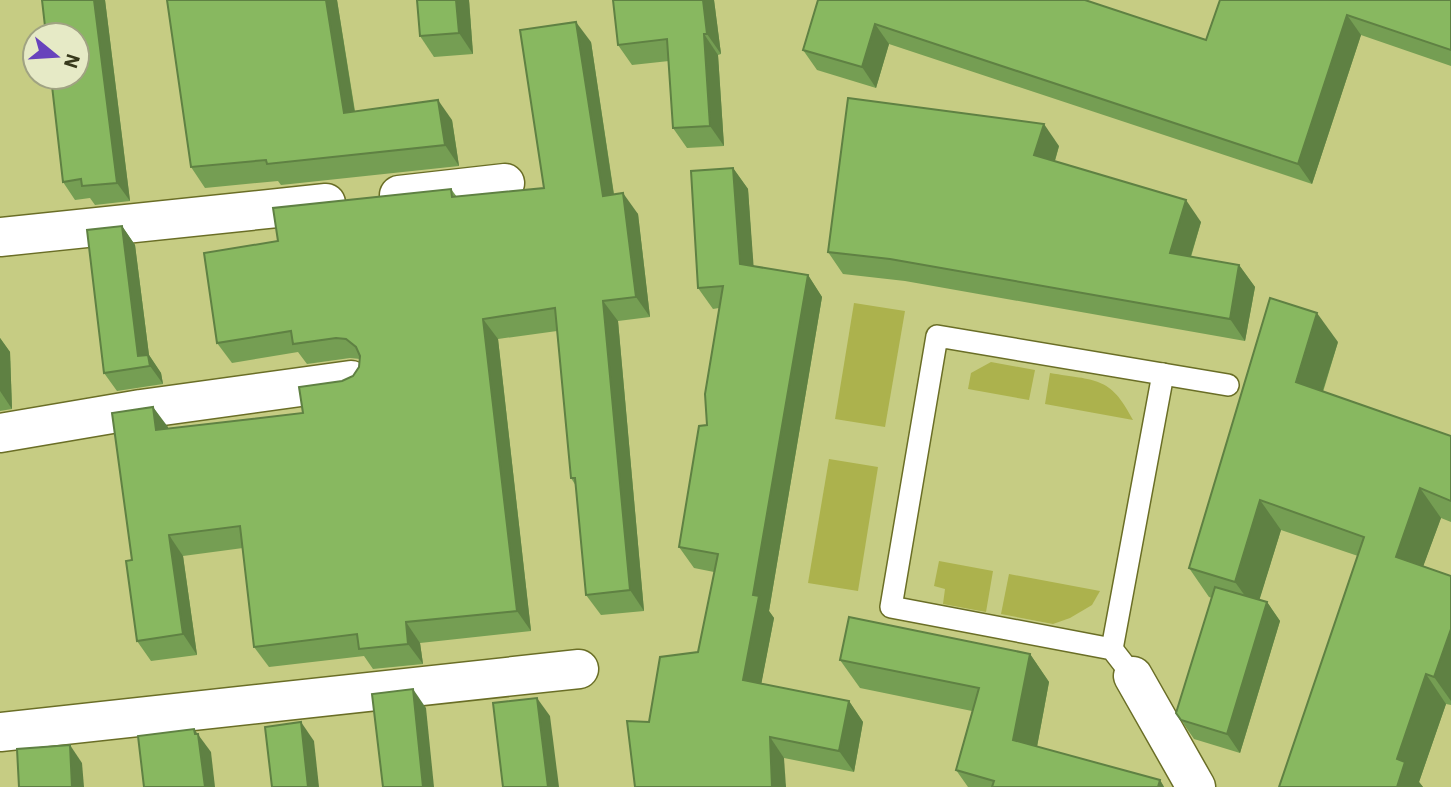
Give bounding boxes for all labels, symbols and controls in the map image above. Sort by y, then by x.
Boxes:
north arrow [21,21,91,91]
text: N [59,51,86,72]

